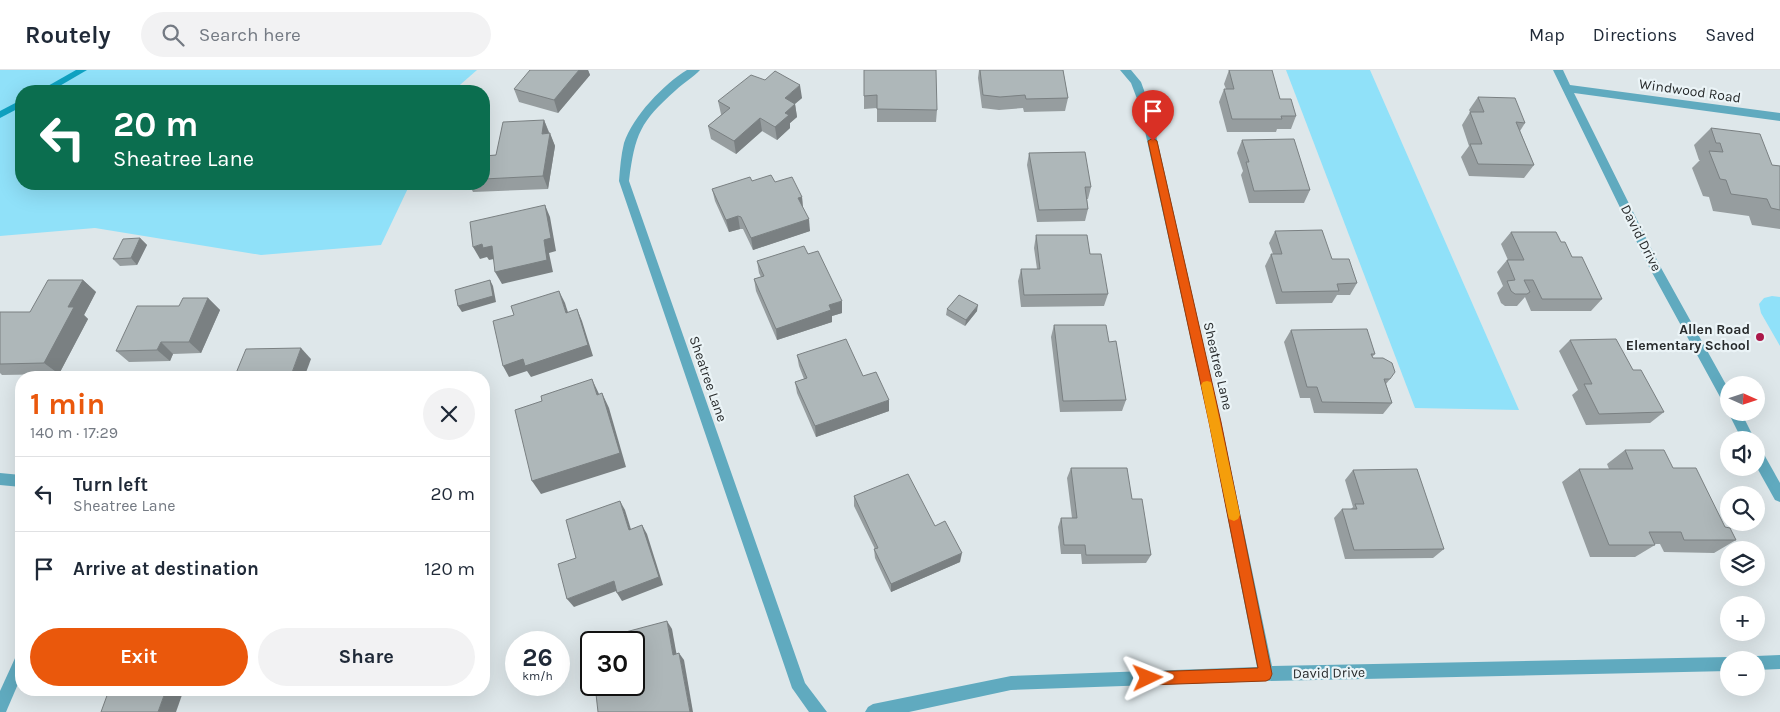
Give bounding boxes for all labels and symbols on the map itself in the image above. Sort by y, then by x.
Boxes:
street label: Windwood Road [1638,75,1742,107]
pin [1132,90,1174,141]
street label: David Drive [1617,202,1665,274]
street label: Sheatree Lane [1200,320,1236,412]
place label: Allen Road Elementary School [1626,321,1750,354]
marker: Allen Road Elementary School [1754,331,1766,343]
street label: Sheatree Lane [685,334,731,424]
north arrow [1720,376,1765,421]
speed limit sign: 30 [580,631,645,696]
position arrow [1121,651,1173,703]
street label: David Drive [1293,664,1365,682]

